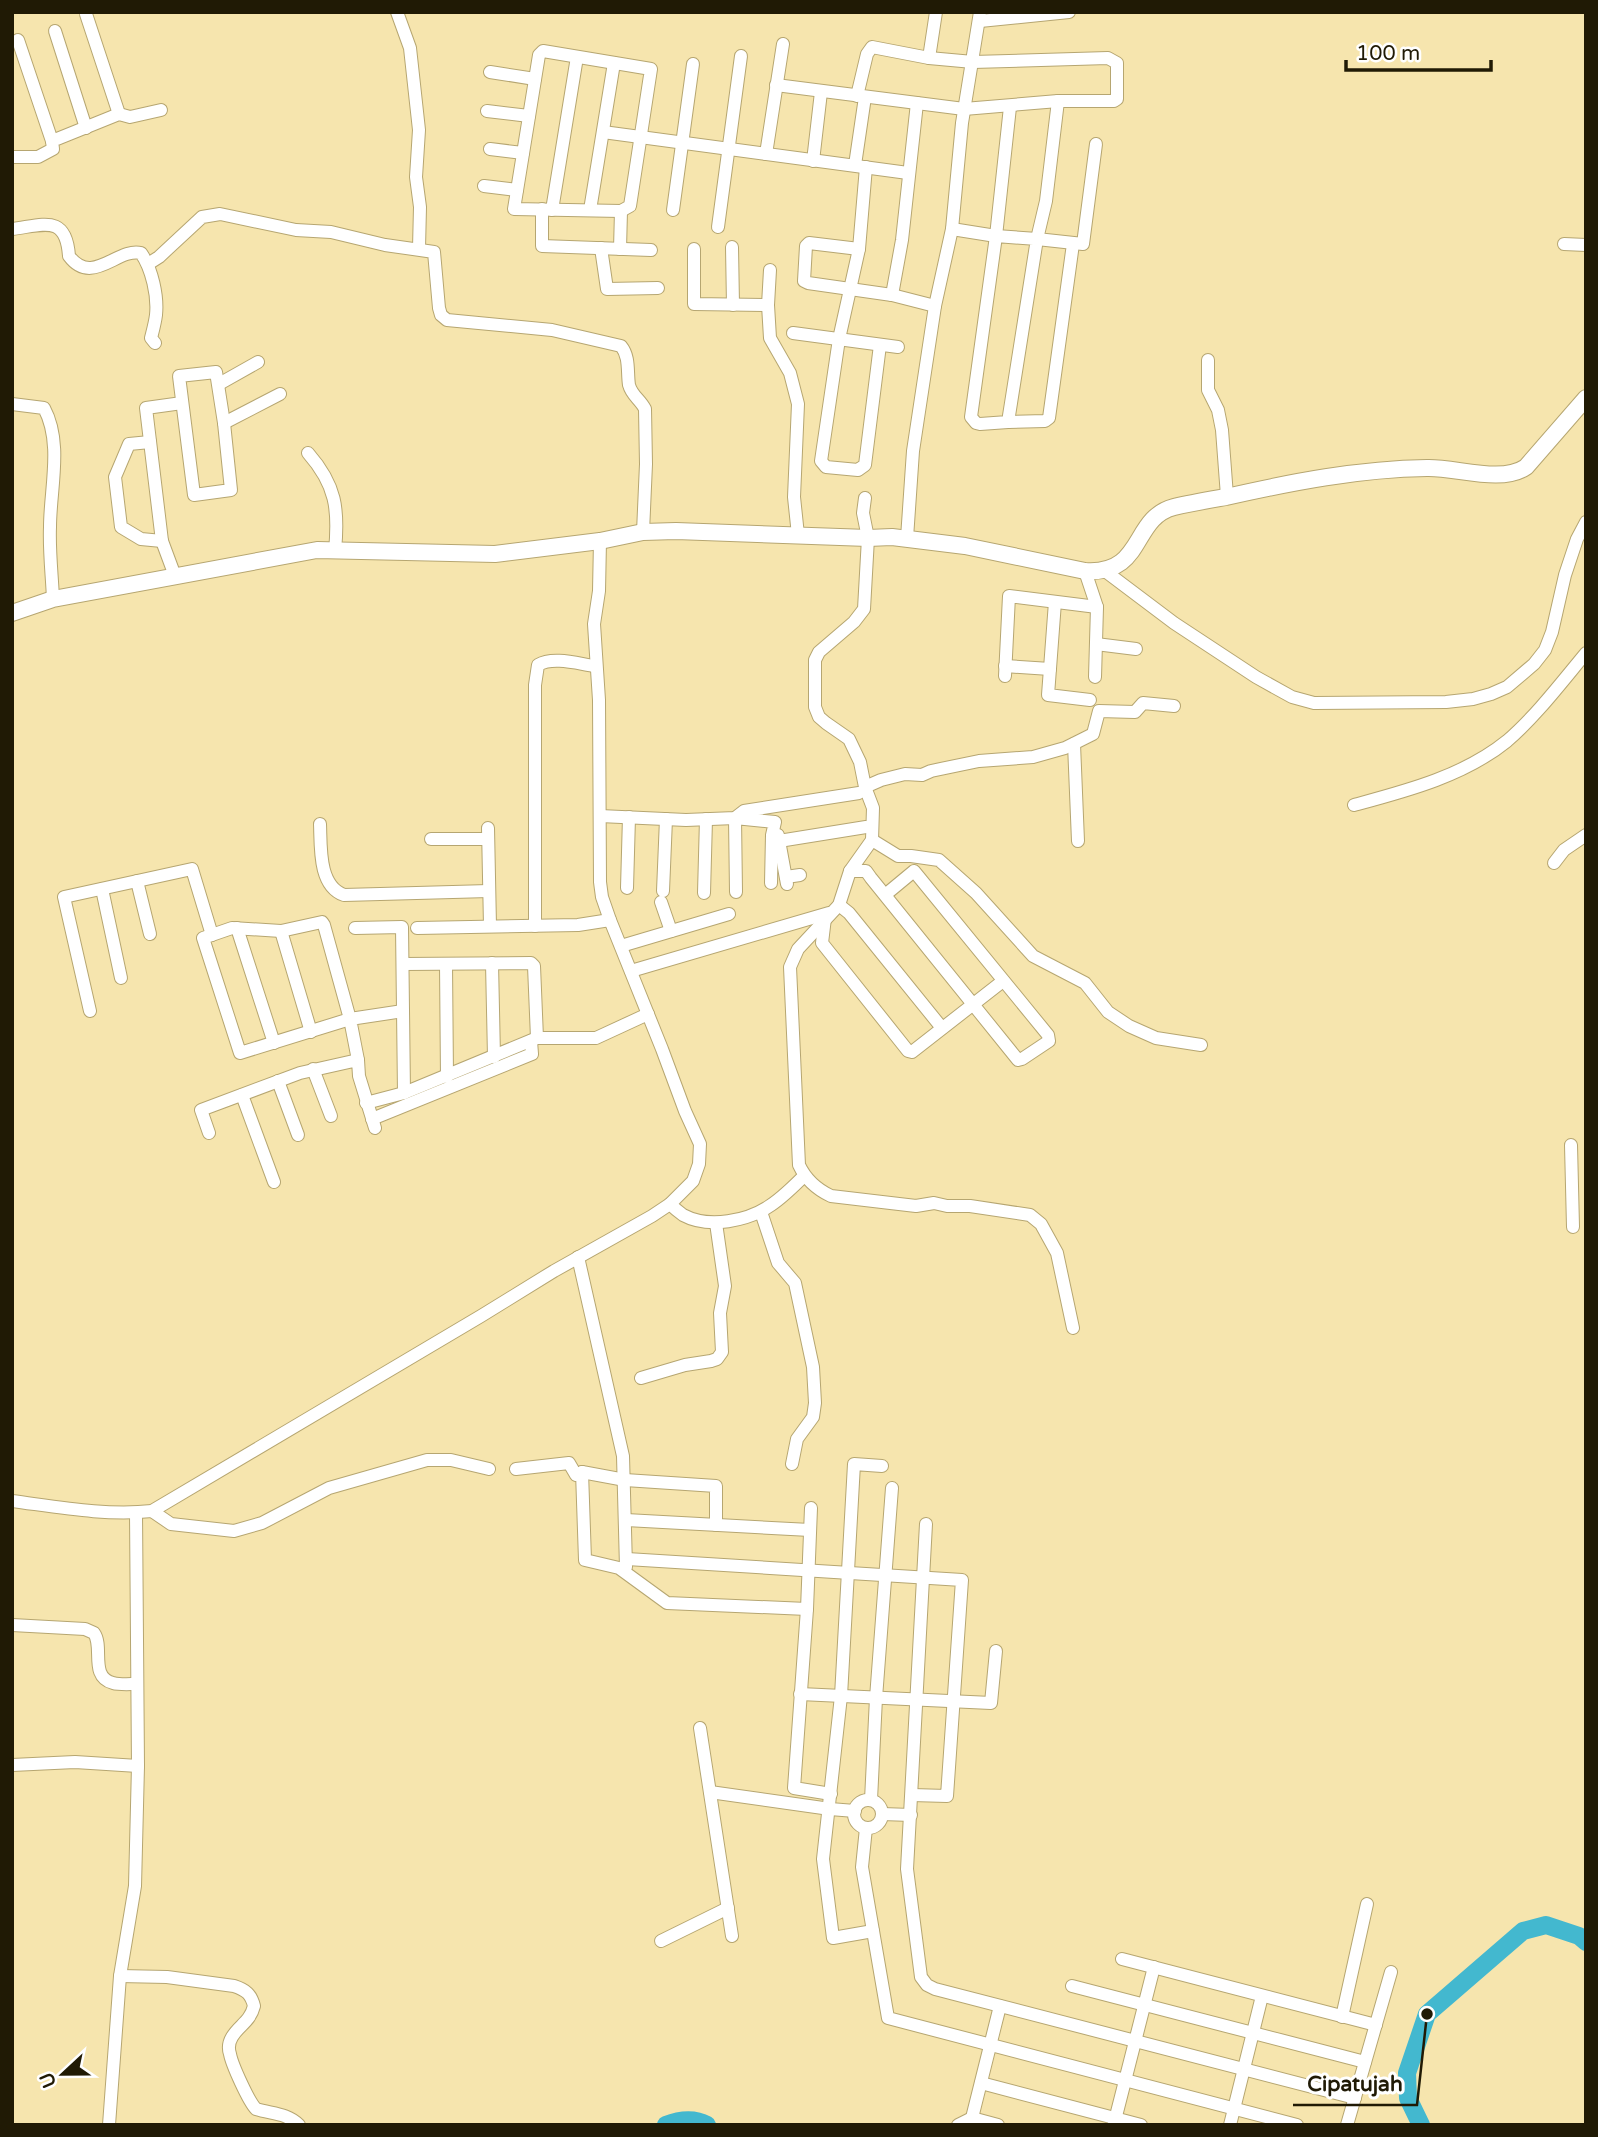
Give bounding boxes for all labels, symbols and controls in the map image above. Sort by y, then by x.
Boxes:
scale bar [1346,28,1491,72]
text: 100 m [1356,41,1420,66]
north arrow [28,2039,98,2109]
callout: Cipatujah [1293,2063,1417,2105]
text: U [35,2069,61,2091]
text: Cipatujah [1307,2072,1403,2097]

